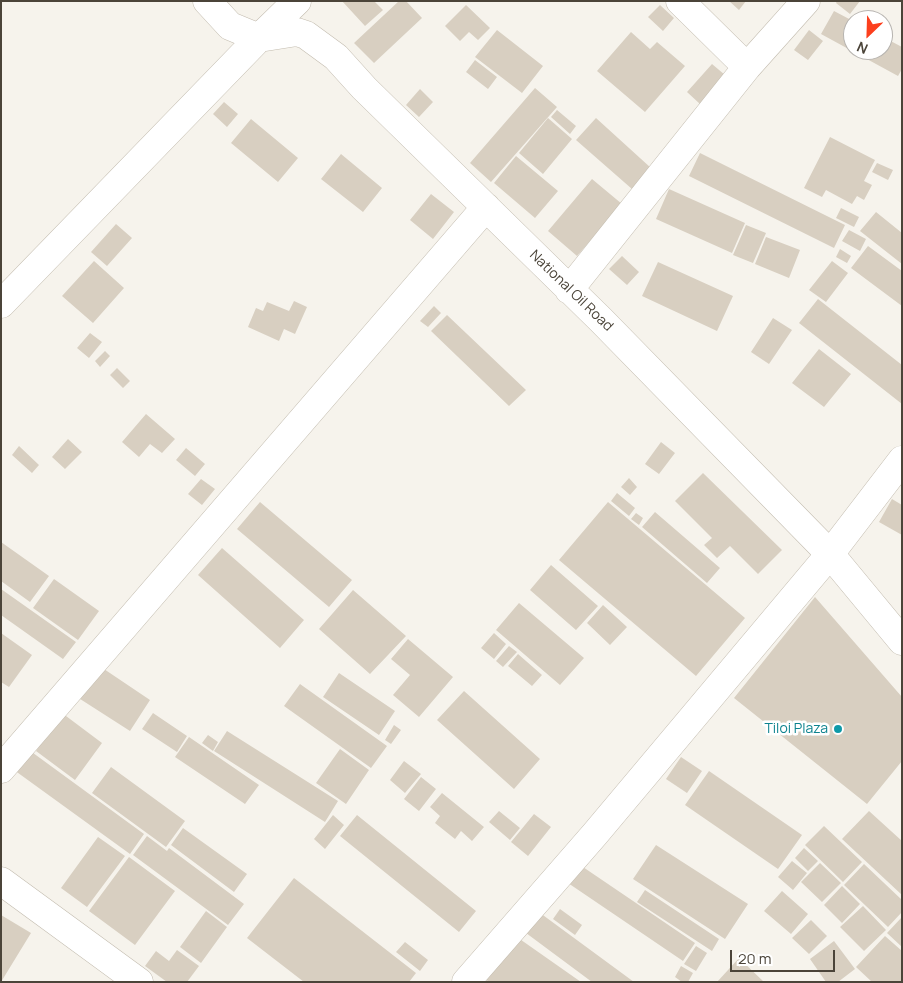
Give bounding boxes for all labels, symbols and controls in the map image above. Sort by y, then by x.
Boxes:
north arrow [843,10,893,60]
text: N [854,38,871,59]
street label: National Oil Road [526,247,616,335]
place label: Tiloi Plaza [764,721,828,737]
marker: Tiloi Plaza [832,723,844,735]
scale bar [733,940,838,972]
text: 20 m [738,948,771,969]

